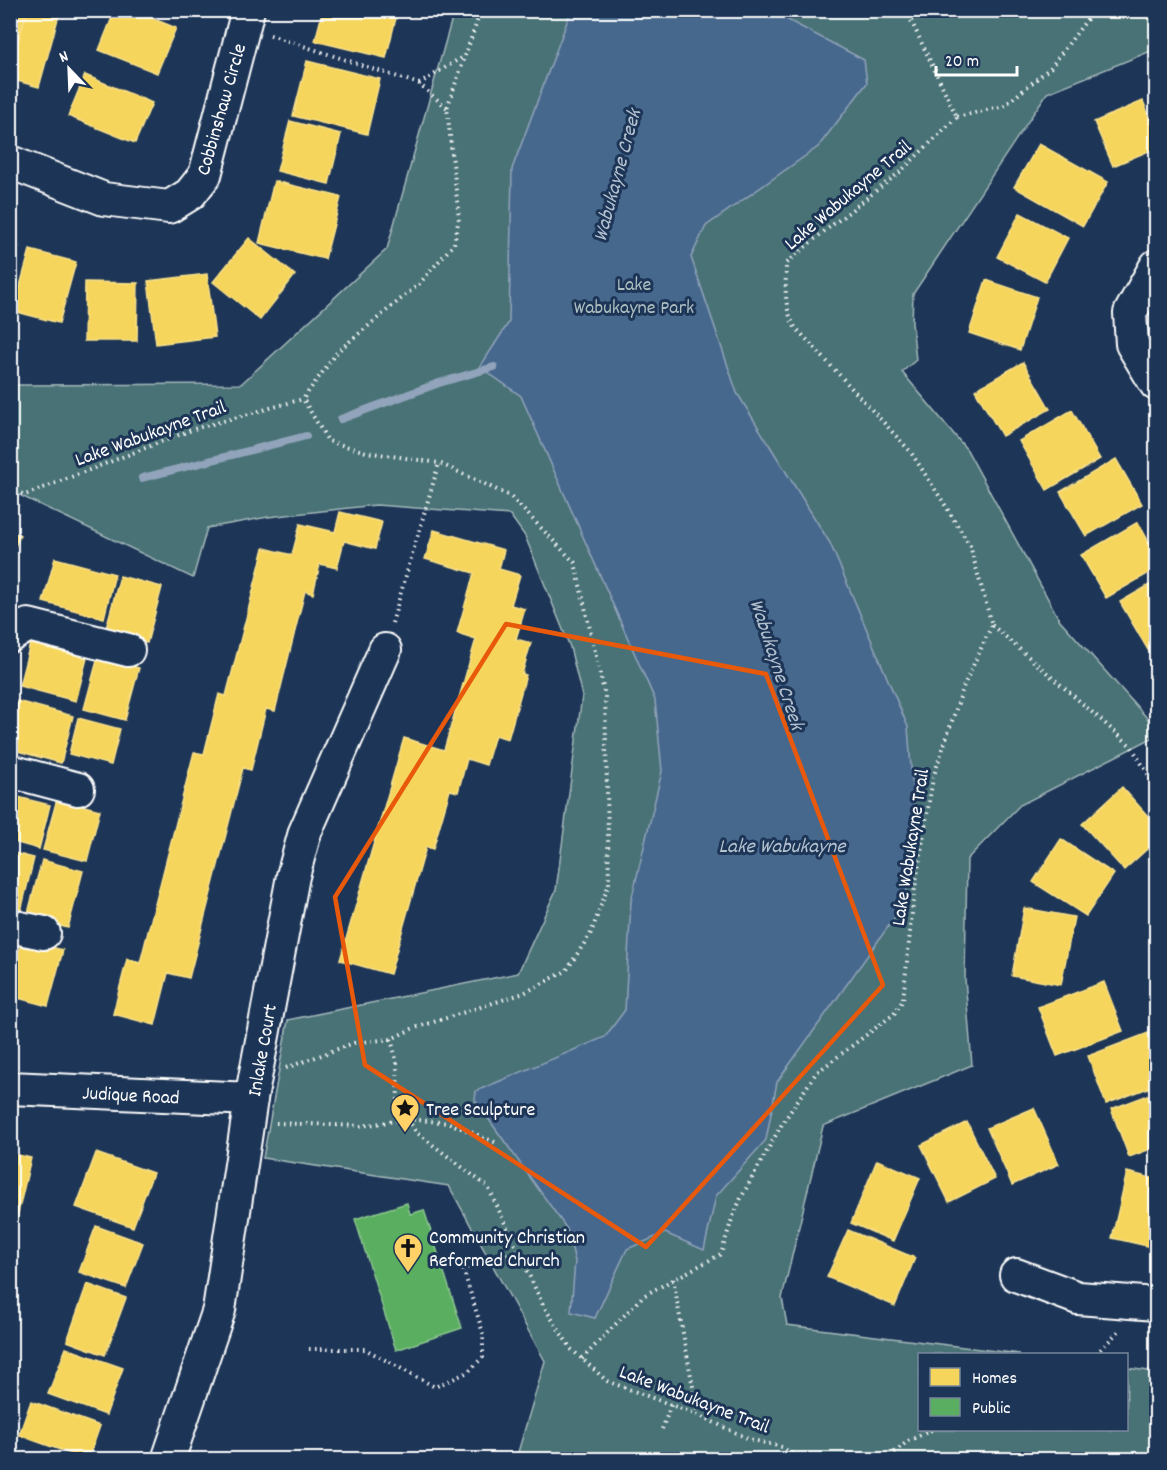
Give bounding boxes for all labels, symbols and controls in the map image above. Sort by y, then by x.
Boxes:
north arrow [39,39,99,99]
scale bar [936,39,1017,77]
street label: Cobbinshaw Circle [191,40,255,179]
text: N [56,45,72,70]
text: 20 m [945,50,979,75]
water label: Wabukayne Creek [587,104,652,245]
street label: Lake Wabukayne Trail [779,134,919,258]
park label: Lake Wabukayne Park [574,272,694,323]
street label: Lake Wabukayne Trail [72,394,231,475]
water label: Wabukayne Creek [740,596,811,737]
street label: Lake Wabukayne Trail [886,767,938,928]
water label: Lake Wabukayne [718,833,847,863]
street label: Inlake Court [242,1002,286,1099]
street label: Judique Road [82,1080,180,1114]
place icon: Tree Sculpture [389,1092,421,1134]
place label: Tree Sculpture [426,1097,535,1125]
place label: Community Christian Reformed Church [429,1225,585,1276]
church icon: Community Christian Reformed Church [392,1232,424,1274]
legend [918,1353,1128,1431]
street label: Lake Wabukayne Trail [615,1359,773,1442]
text: Homes [972,1367,1017,1392]
text: Public [972,1397,1011,1422]

